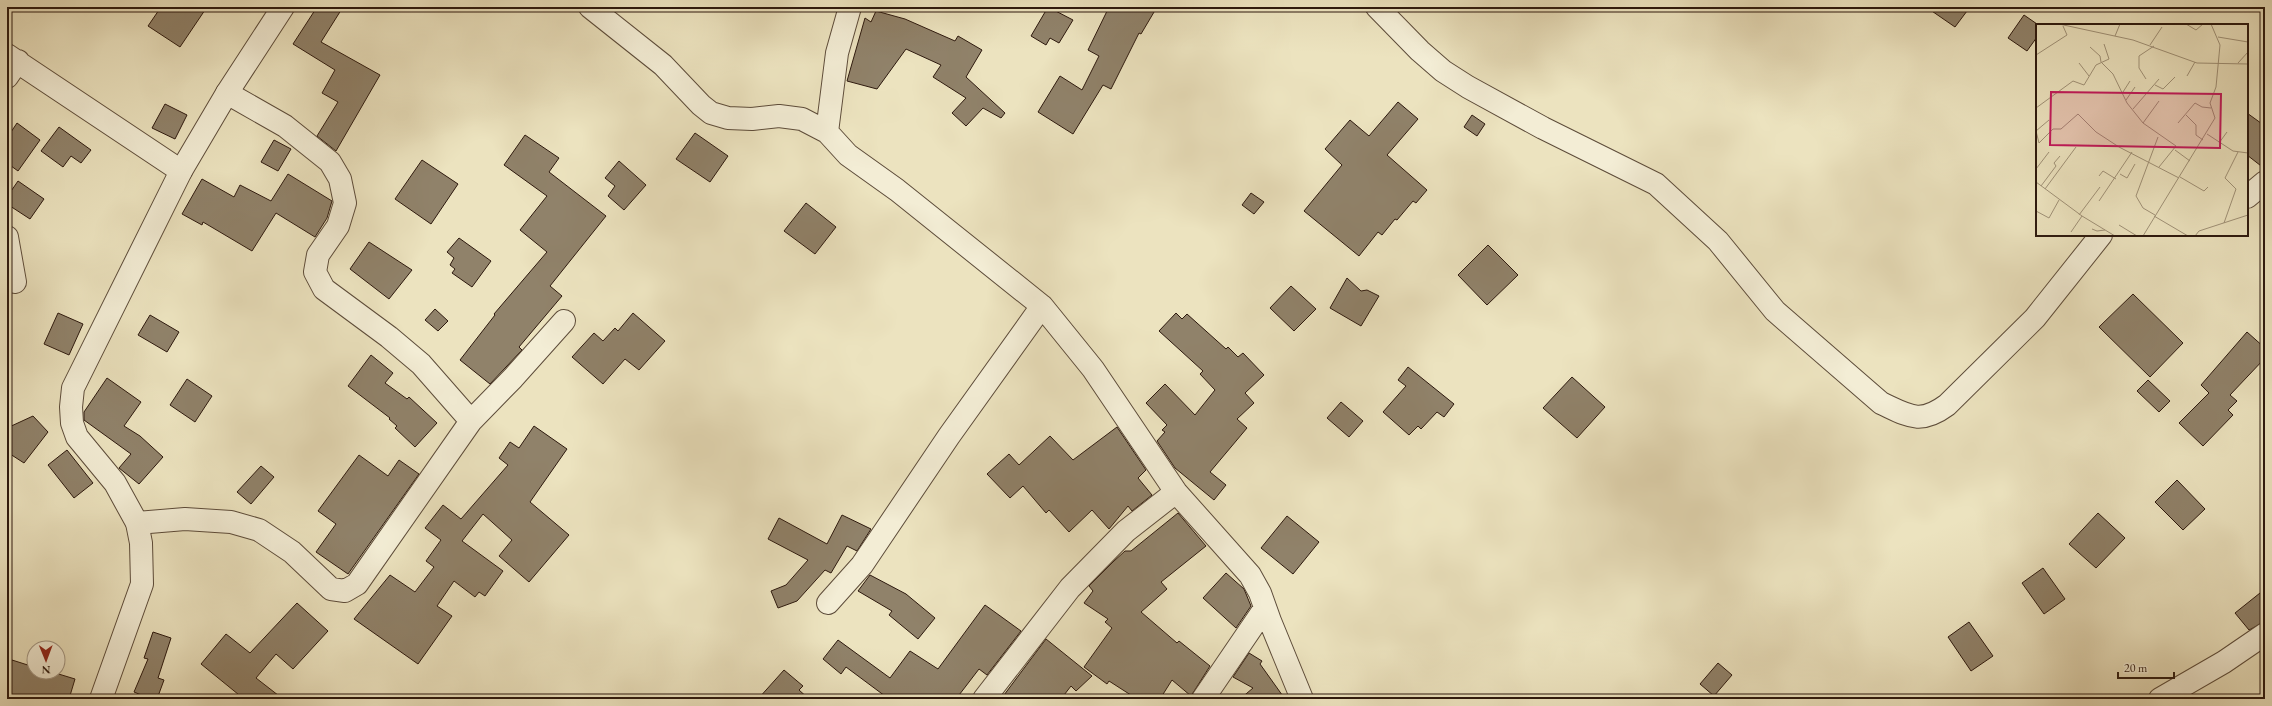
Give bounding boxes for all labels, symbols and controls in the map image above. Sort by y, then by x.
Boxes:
inset map [2036,24,2248,236]
north arrow [26,640,66,680]
scale bar [2118,654,2174,680]
text: 20 m [2124,660,2148,676]
text: N [42,663,51,677]

